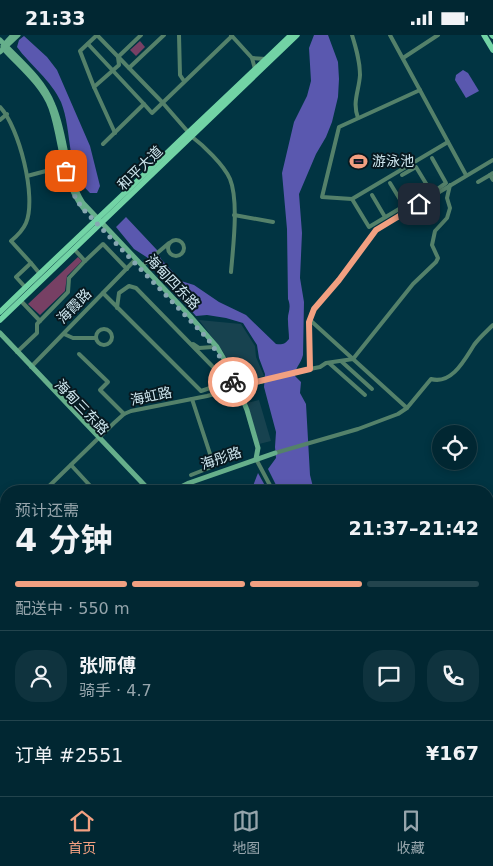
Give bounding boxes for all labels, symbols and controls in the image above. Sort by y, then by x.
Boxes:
text: 21:33 [25,7,85,29]
street label: 和平大道 [114,143,166,193]
pin [45,150,87,192]
sports icon: 游泳池 [348,151,368,171]
place label: 游泳池 [372,153,414,169]
icon: bag [52,157,80,185]
pin [398,183,440,225]
icon: home [405,190,433,218]
street label: 海甸四东路 [143,251,203,313]
street label: 海霞路 [54,285,94,327]
courier [208,357,258,407]
icon: bike [219,368,247,396]
street label: 海甸三东路 [52,376,112,438]
street label: 海虹路 [129,384,173,408]
map controls [432,425,477,470]
button: locate [432,425,477,470]
street label: 海彤路 [199,444,243,472]
text: 预计还需 [15,501,79,520]
text: 21:37–21:42 [349,517,479,539]
text: 4 分钟 [15,521,112,559]
text: 配送中 · 550 m [15,599,129,618]
button: person [15,650,67,702]
button: chat [363,650,415,702]
button: phone [427,650,479,702]
text: 张师傅 [79,654,136,676]
text: 骑手 · 4.7 [79,681,152,700]
text: ¥167 [426,742,479,764]
text: 订单 #2551 [15,744,123,766]
tab: 首页 [68,807,96,857]
tab: 地图 [232,807,260,857]
tab: 收藏 [397,807,425,857]

